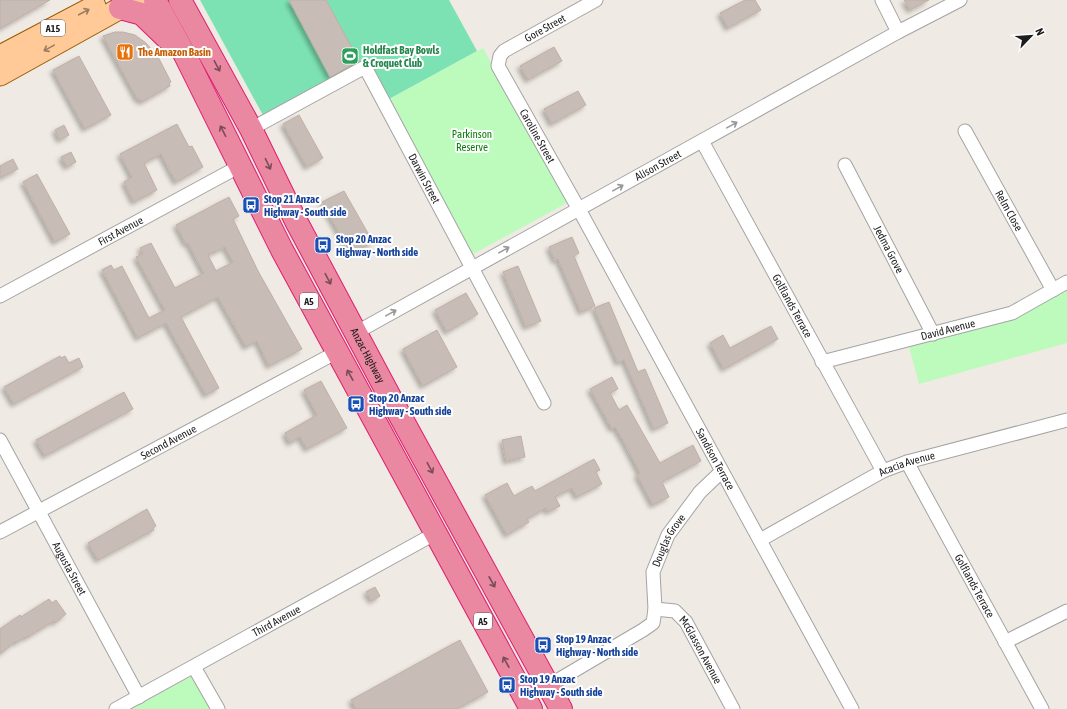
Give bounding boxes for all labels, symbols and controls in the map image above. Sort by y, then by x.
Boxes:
one-way arrow [78,8,90,15]
street label: Gore Street [522,12,568,44]
north arrow [1011,16,1051,56]
road number: A15 [41,20,65,36]
text: N [1033,26,1047,37]
restaurant icon: The Amazon Basin [115,42,135,62]
place label: Holdfast Bay Bowls & Croquet Club [363,44,439,69]
one-way arrow [43,45,55,52]
place label: The Amazon Basin [138,46,211,58]
sports icon: Holdfast Bay Bowls & Croquet Club [340,46,360,66]
one-way arrow [214,60,222,72]
street label: Caroline Street [517,107,557,165]
one-way arrow [726,120,738,128]
one-way arrow [219,125,226,137]
park label: Parkinson Reserve [452,128,492,153]
street label: Alison Street [633,148,683,183]
street label: Darwin Street [406,151,443,205]
one-way arrow [265,157,272,169]
one-way arrow [612,183,624,191]
street label: Relm Close [993,188,1025,233]
place label: Stop 21 Anzac Highway - South side [264,193,347,218]
bus stop icon: Stop 21 Anzac Highway - South side [241,195,261,215]
street label: First Avenue [96,214,145,248]
street label: Jedma Grove [872,223,906,275]
place label: Stop 20 Anzac Highway - North side [336,233,418,258]
bus stop icon: Stop 20 Anzac Highway - North side [313,235,333,255]
one-way arrow [498,246,510,254]
street label: Golflands Terrace [770,272,815,340]
one-way arrow [324,273,332,285]
road number: A5 [300,293,318,309]
one-way arrow [384,309,396,317]
street label: David Avenue [919,317,976,342]
street label: Anzac Highway [348,326,388,385]
one-way arrow [346,370,353,382]
place label: Stop 20 Anzac Highway - South side [369,392,452,417]
bus stop icon: Stop 20 Anzac Highway - South side [346,394,366,414]
street label: Second Avenue [139,422,198,462]
street label: Sandison Terrace [694,426,737,492]
street label: Acacia Avenue [876,449,936,478]
one-way arrow [426,461,434,473]
street label: Douglas Grove [650,512,688,569]
street label: Augusta Street [50,540,89,597]
street label: Golflands Terrace [952,552,997,620]
one-way arrow [488,576,496,588]
street label: Third Avenue [250,603,302,639]
road number: A5 [474,613,492,629]
street label: McGlasson Avenue [677,613,724,686]
place label: Stop 19 Anzac Highway - North side [556,633,638,658]
bus stop icon: Stop 19 Anzac Highway - North side [533,635,553,655]
one-way arrow [502,657,509,669]
place label: Stop 19 Anzac Highway - South side [520,673,603,698]
bus stop icon: Stop 19 Anzac Highway - South side [497,675,517,695]

